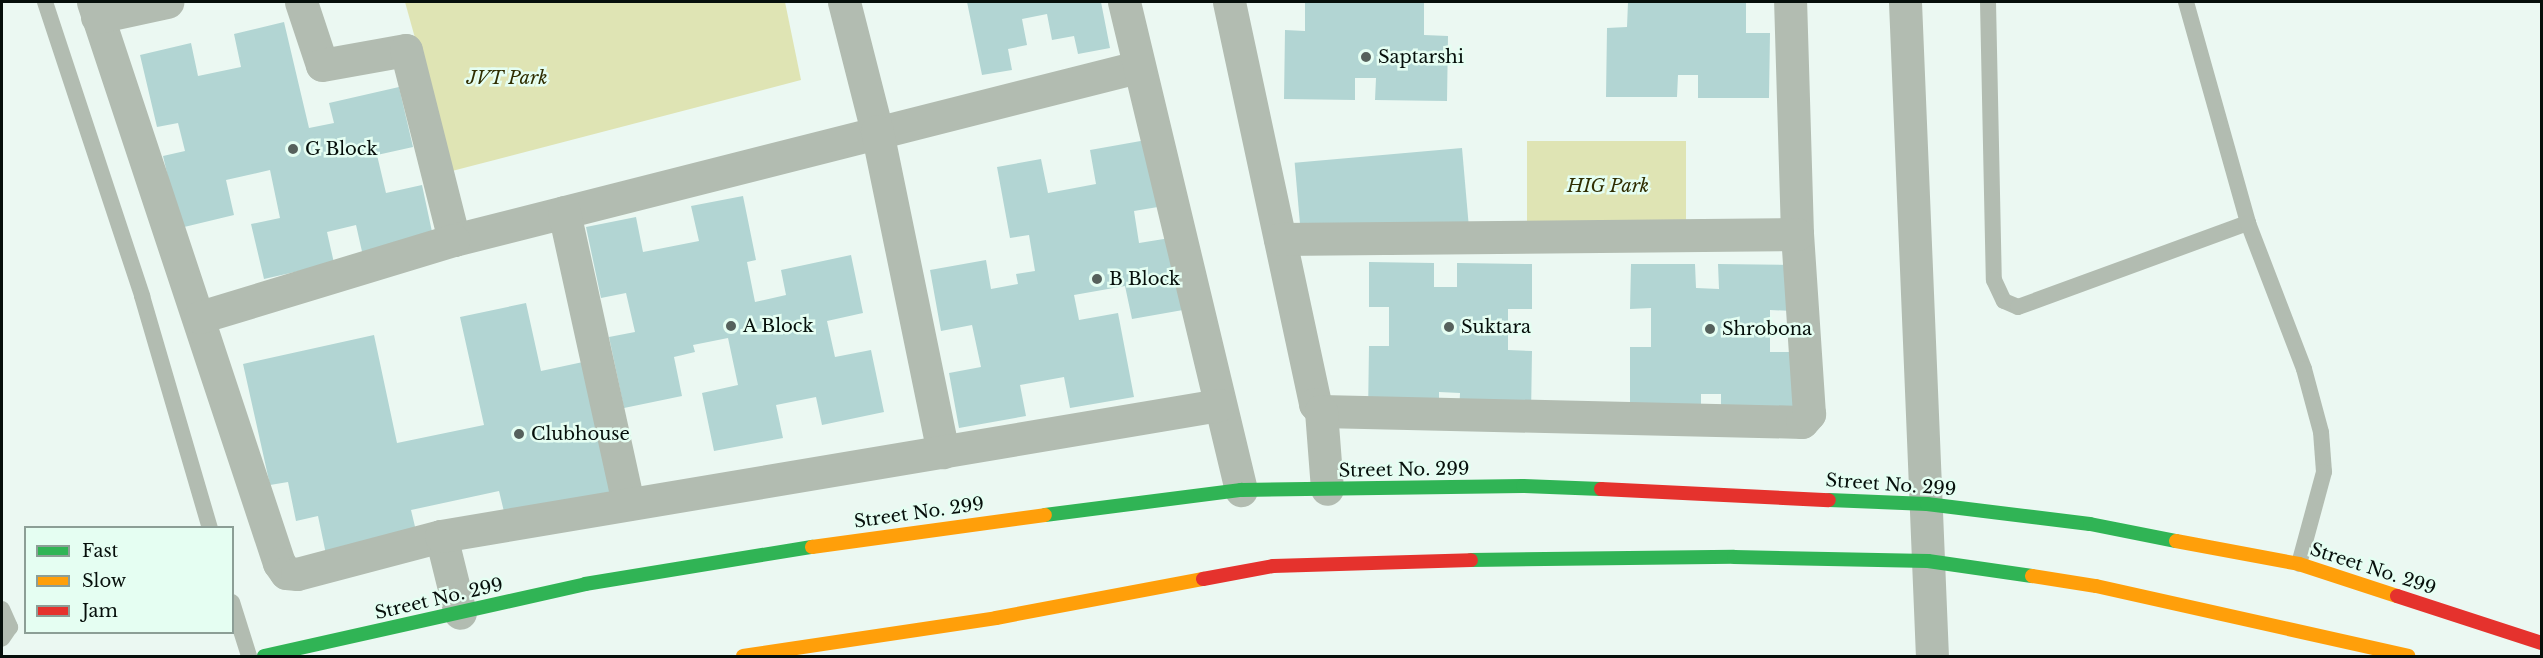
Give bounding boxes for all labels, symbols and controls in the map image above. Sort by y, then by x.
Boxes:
place label: Saptarshi [1378,46,1464,68]
marker: Saptarshi [1359,50,1373,64]
park label: JVT Park [466,67,548,89]
place label: G Block [305,138,378,160]
marker: G Block [286,142,300,156]
park label: HIG Park [1567,175,1649,197]
place label: B Block [1109,268,1180,290]
marker: B Block [1090,272,1104,286]
place label: A Block [743,315,814,337]
place label: Suktara [1461,316,1531,338]
place label: Shrobona [1722,318,1812,340]
marker: A Block [724,319,738,333]
marker: Suktara [1442,320,1456,334]
marker: Shrobona [1703,322,1717,336]
place label: Clubhouse [531,423,630,445]
marker: Clubhouse [512,427,526,441]
street label: Street No. 299 [1338,458,1470,482]
street label: Street No. 299 [1825,470,1957,500]
street label: Street No. 299 [853,493,985,533]
legend [24,526,234,634]
street label: Street No. 299 [2307,538,2439,600]
text: Fast [82,540,118,562]
text: Slow [82,570,126,592]
street label: Street No. 299 [373,574,505,624]
text: Jam [82,600,118,622]

